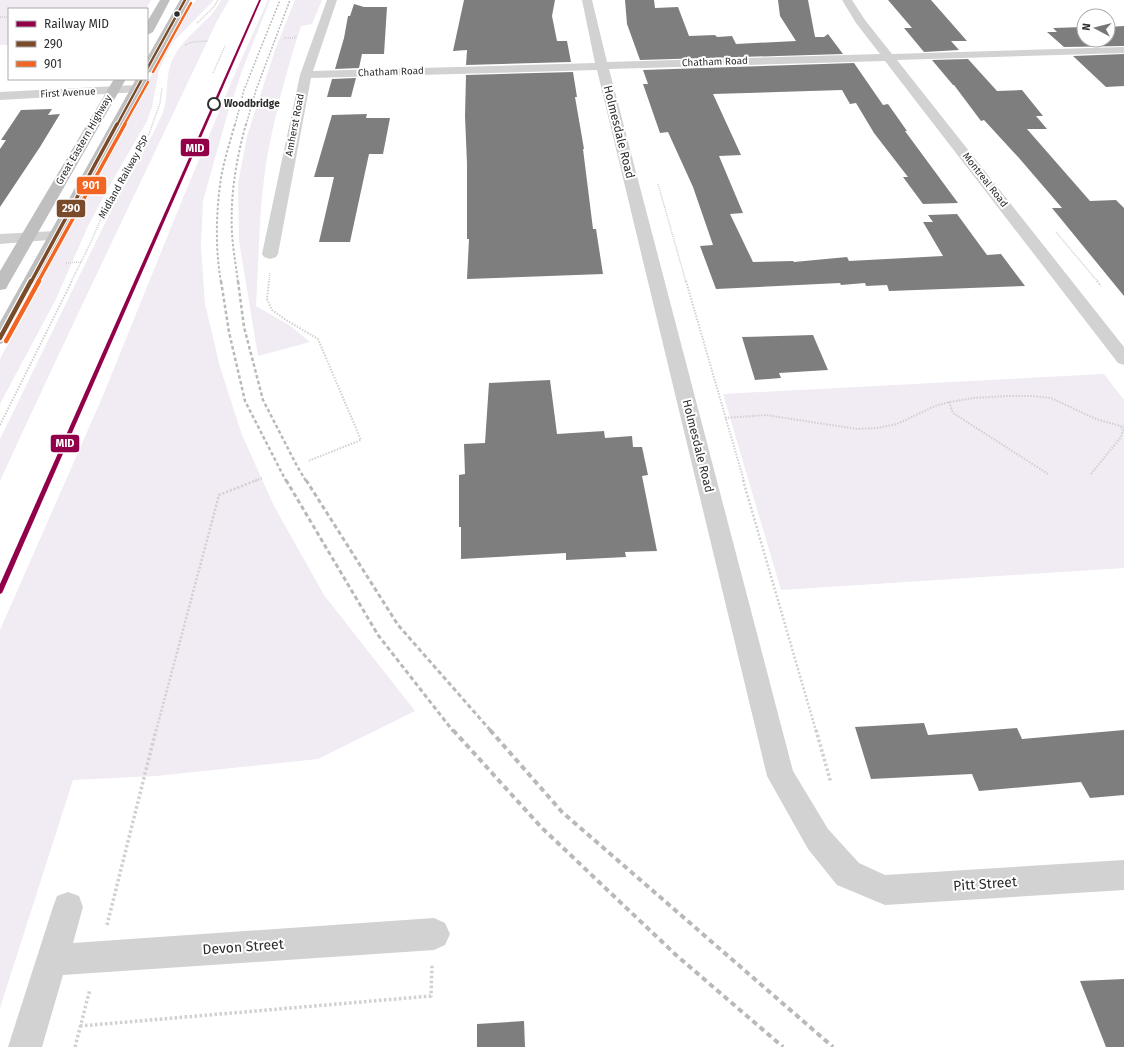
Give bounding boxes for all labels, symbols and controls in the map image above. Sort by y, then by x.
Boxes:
legend [8,8,148,80]
north arrow [1076,8,1116,48]
unlabelled marker [172,9,182,19]
text: Railway MID [44,17,109,31]
text: N [1080,22,1093,31]
text: 290 [44,37,63,51]
street label: Chatham Road [682,55,748,69]
text: 901 [44,57,62,71]
street label: Chatham Road [358,65,424,79]
street label: Holmesdale Road [601,84,637,180]
street label: First Avenue [40,86,96,100]
street label: Great Eastern Highway [53,93,115,187]
street label: Amherst Road [283,93,307,157]
marker: Woodbridge [207,97,221,111]
place label: Woodbridge [224,98,280,110]
street label: Midland Railway PSP [96,133,152,221]
line badge: MID [180,138,210,157]
text: MID [185,142,205,155]
street label: Montreal Road [960,150,1010,210]
line badge: 901 [76,176,107,195]
text: 901 [82,179,100,192]
line badge: 290 [56,199,86,218]
text: 290 [62,202,81,215]
street label: Holmesdale Road [680,398,716,494]
line badge: MID [50,434,80,453]
text: MID [55,437,75,450]
street label: Pitt Street [953,873,1018,895]
street label: Devon Street [202,936,285,958]

